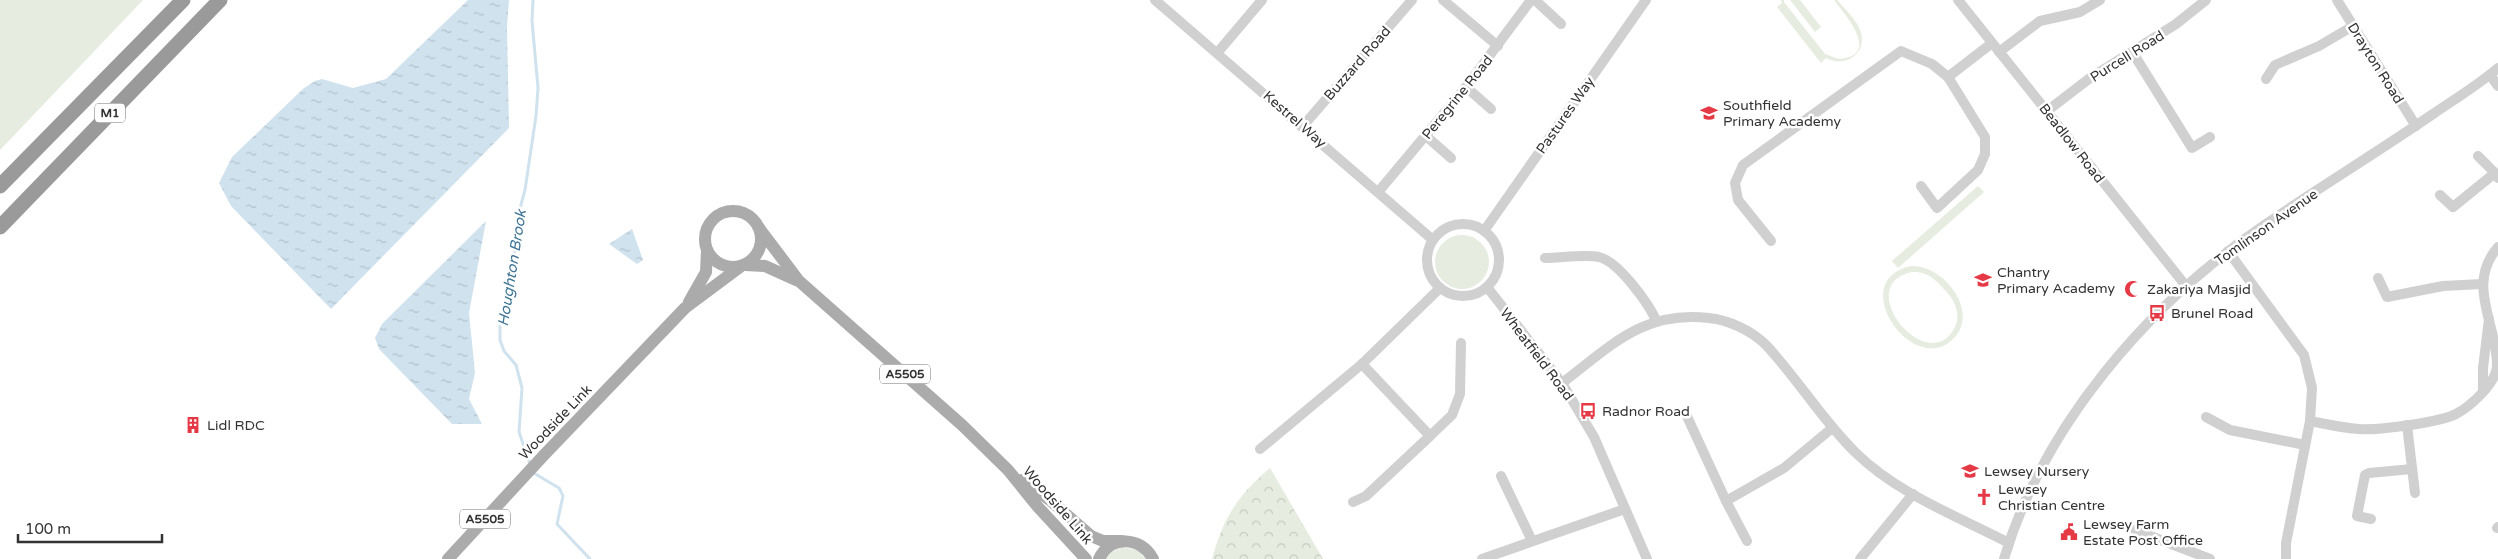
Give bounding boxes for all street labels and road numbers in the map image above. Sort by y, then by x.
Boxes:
street label: Drayton Road [2344,20,2407,107]
street label: Buzzard Road [1321,23,1394,104]
street label: Purcell Road [2087,27,2167,86]
street label: Peregrine Road [1418,52,1496,143]
street label: Pastures Way [1533,73,1598,157]
street label: Kestrel Way [1260,87,1330,152]
street label: Beadlow Road [2035,100,2108,186]
road number: M1 [95,104,125,122]
street label: Tomlinson Avenue [2211,185,2321,269]
street label: Wheatfield Road [1496,305,1577,404]
road number: A5505 [880,364,930,384]
street label: Woodside Link [515,381,596,463]
street label: Woodside Link [1019,463,1096,548]
road number: A5505 [460,509,510,528]

